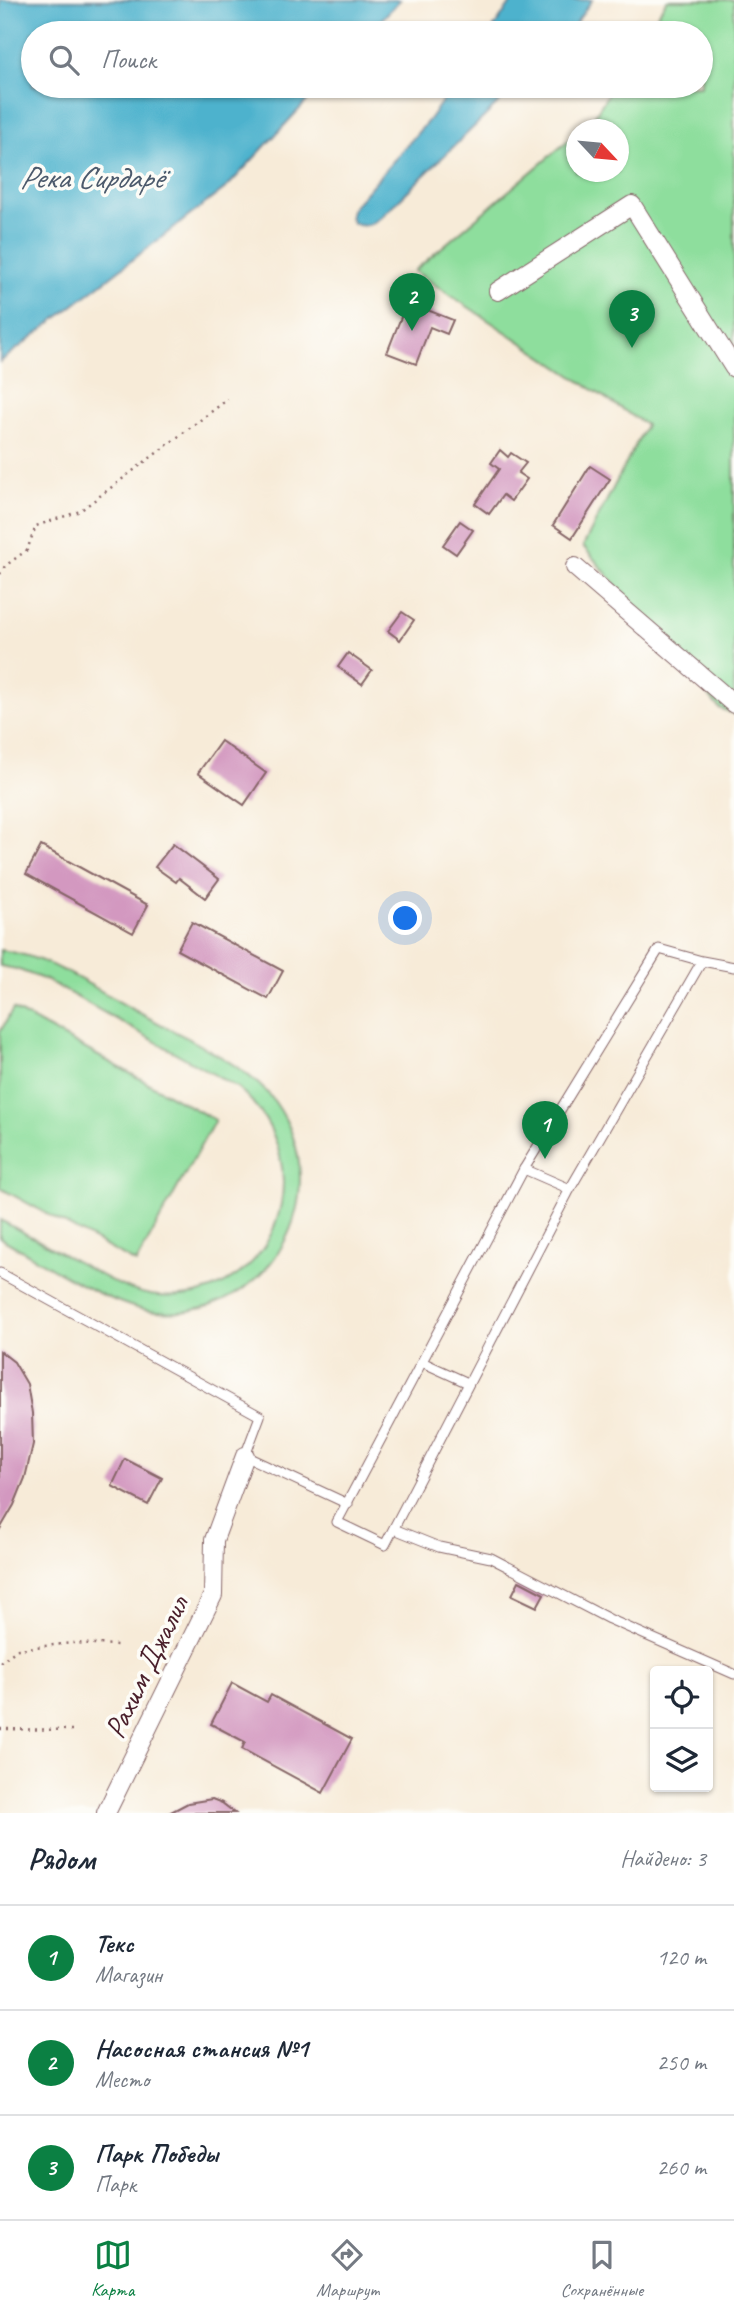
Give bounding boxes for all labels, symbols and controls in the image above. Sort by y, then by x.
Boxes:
search box [21,21,713,98]
icon: search [45,41,83,79]
text: Поиск [101,43,156,76]
north arrow [566,119,629,182]
water label: Река Сирдарё [20,157,171,198]
pin: 2 [389,273,435,331]
pin: 3 [609,290,655,348]
your location [388,901,422,935]
pin: 1 [522,1101,568,1159]
street label: Рахим Джалил [95,1588,198,1744]
map controls [650,1666,713,1792]
button: locate [650,1666,713,1729]
button: layers [650,1729,713,1792]
text: Рядом [28,1840,95,1878]
text: Найдено: 3 [620,1844,706,1873]
text: Текс [95,1927,134,1960]
text: 1 [46,1943,56,1972]
text: 120 m [657,1943,706,1972]
text: Магазин [95,1960,162,1989]
text: Насосная стансия №1 [95,2032,308,2065]
text: 2 [46,2048,56,2077]
text: 250 m [657,2048,706,2077]
text: Место [95,2065,149,2094]
text: Парк Победы [95,2137,218,2170]
text: 3 [46,2153,56,2182]
text: 260 m [657,2153,706,2182]
text: Парк [95,2170,136,2199]
tab: Карта [91,2236,134,2302]
tab: Маршрут [316,2236,379,2302]
tab: Сохранённые [561,2236,643,2302]

